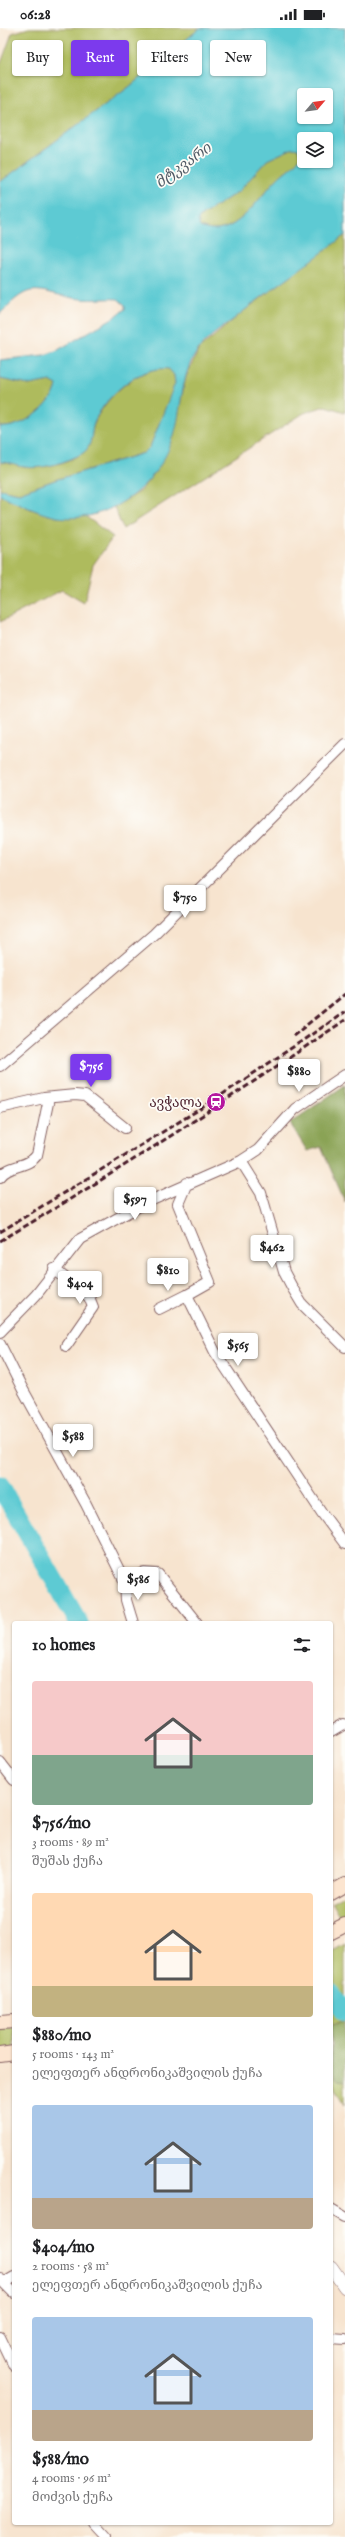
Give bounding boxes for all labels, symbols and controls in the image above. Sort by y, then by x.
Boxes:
text: 06:28 [20,5,51,24]
chip: Buy [12,40,63,76]
chip: Rent [71,40,129,76]
chip: Filters [137,40,202,76]
chip: New [210,40,266,76]
north arrow [297,88,333,124]
map controls [297,88,333,168]
button: layers [297,132,333,168]
water label: მტკვარი [151,138,216,192]
pin: $750 [161,885,209,919]
text: $750 [173,889,197,906]
pin: $756 [67,1054,115,1088]
text: $756 [79,1058,103,1075]
pin: $880 [275,1059,323,1093]
text: $880 [287,1063,311,1080]
station icon: ავჭალა [205,1091,227,1113]
place label: ავჭალა [149,1094,202,1112]
pin: $597 [111,1187,159,1221]
text: $597 [123,1191,147,1208]
pin: $462 [248,1235,296,1269]
text: $462 [259,1239,285,1256]
pin: $810 [144,1258,192,1292]
text: $810 [156,1262,180,1279]
pin: $404 [56,1271,104,1305]
text: $404 [67,1275,93,1292]
pin: $565 [214,1333,262,1367]
text: $565 [227,1337,249,1354]
pin: $588 [49,1424,97,1458]
text: $588 [62,1428,84,1445]
pin: $586 [114,1567,162,1601]
text: $586 [127,1571,149,1588]
icon: filters [291,1634,313,1656]
text: 10 homes [32,1635,95,1656]
icon: home [137,1707,209,1779]
text: $756/mo [32,1813,91,1834]
text: 3 rooms · 89 m² [32,1834,109,1851]
text: შუშას ქუჩა [32,1853,103,1870]
icon: home [137,1919,209,1991]
text: $880/mo [32,2025,91,2046]
text: 5 rooms · 143 m² [32,2046,114,2063]
text: ელეფთერ ანდრონიკაშვილის ქუჩა [32,2065,263,2082]
icon: home [137,2131,209,2203]
text: $404/mo [32,2237,94,2258]
text: 2 rooms · 58 m² [32,2258,109,2275]
text: ელეფთერ ანდრონიკაშვილის ქუჩა [32,2277,263,2294]
icon: home [137,2343,209,2415]
text: $588/mo [32,2449,89,2470]
text: 4 rooms · 96 m² [32,2470,111,2487]
text: მოძვის ქუჩა [32,2489,113,2506]

